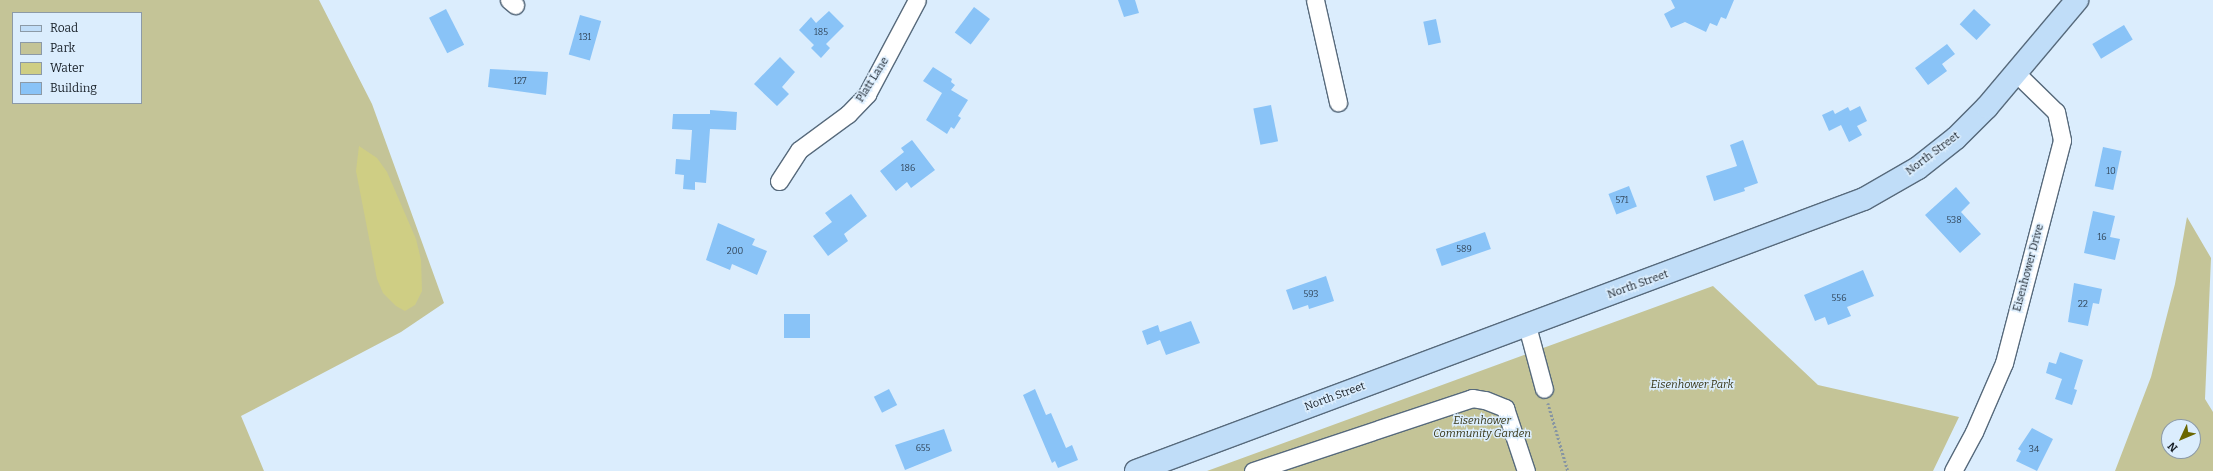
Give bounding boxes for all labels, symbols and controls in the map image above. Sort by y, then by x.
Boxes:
legend [12,12,142,104]
text: Road [50,21,78,35]
house number: 185 [814,27,828,37]
house number: 131 [579,32,591,42]
text: Park [50,41,75,55]
street label: Platt Lane [854,55,892,105]
text: Water [50,61,84,75]
house number: 127 [514,76,526,86]
text: Building [50,81,97,95]
street label: North Street [1904,130,1962,178]
house number: 186 [901,163,915,173]
house number: 10 [2106,166,2116,176]
house number: 571 [1616,195,1628,205]
house number: 538 [1946,215,1962,225]
street label: Eisenhower Drive [2011,223,2047,313]
house number: 16 [2098,232,2106,242]
house number: 589 [1456,244,1472,254]
house number: 200 [727,246,743,256]
street label: North Street [1606,268,1670,302]
house number: 593 [1304,289,1318,299]
house number: 556 [1832,293,1846,303]
house number: 22 [2078,299,2088,309]
park label: Eisenhower Park [1651,378,1733,392]
street label: North Street [1303,380,1367,414]
park label: Eisenhower Community Garden [1433,415,1531,441]
north arrow [2161,419,2201,459]
text: N [2165,439,2180,455]
house number: 655 [916,443,930,453]
house number: 34 [2029,444,2039,454]

